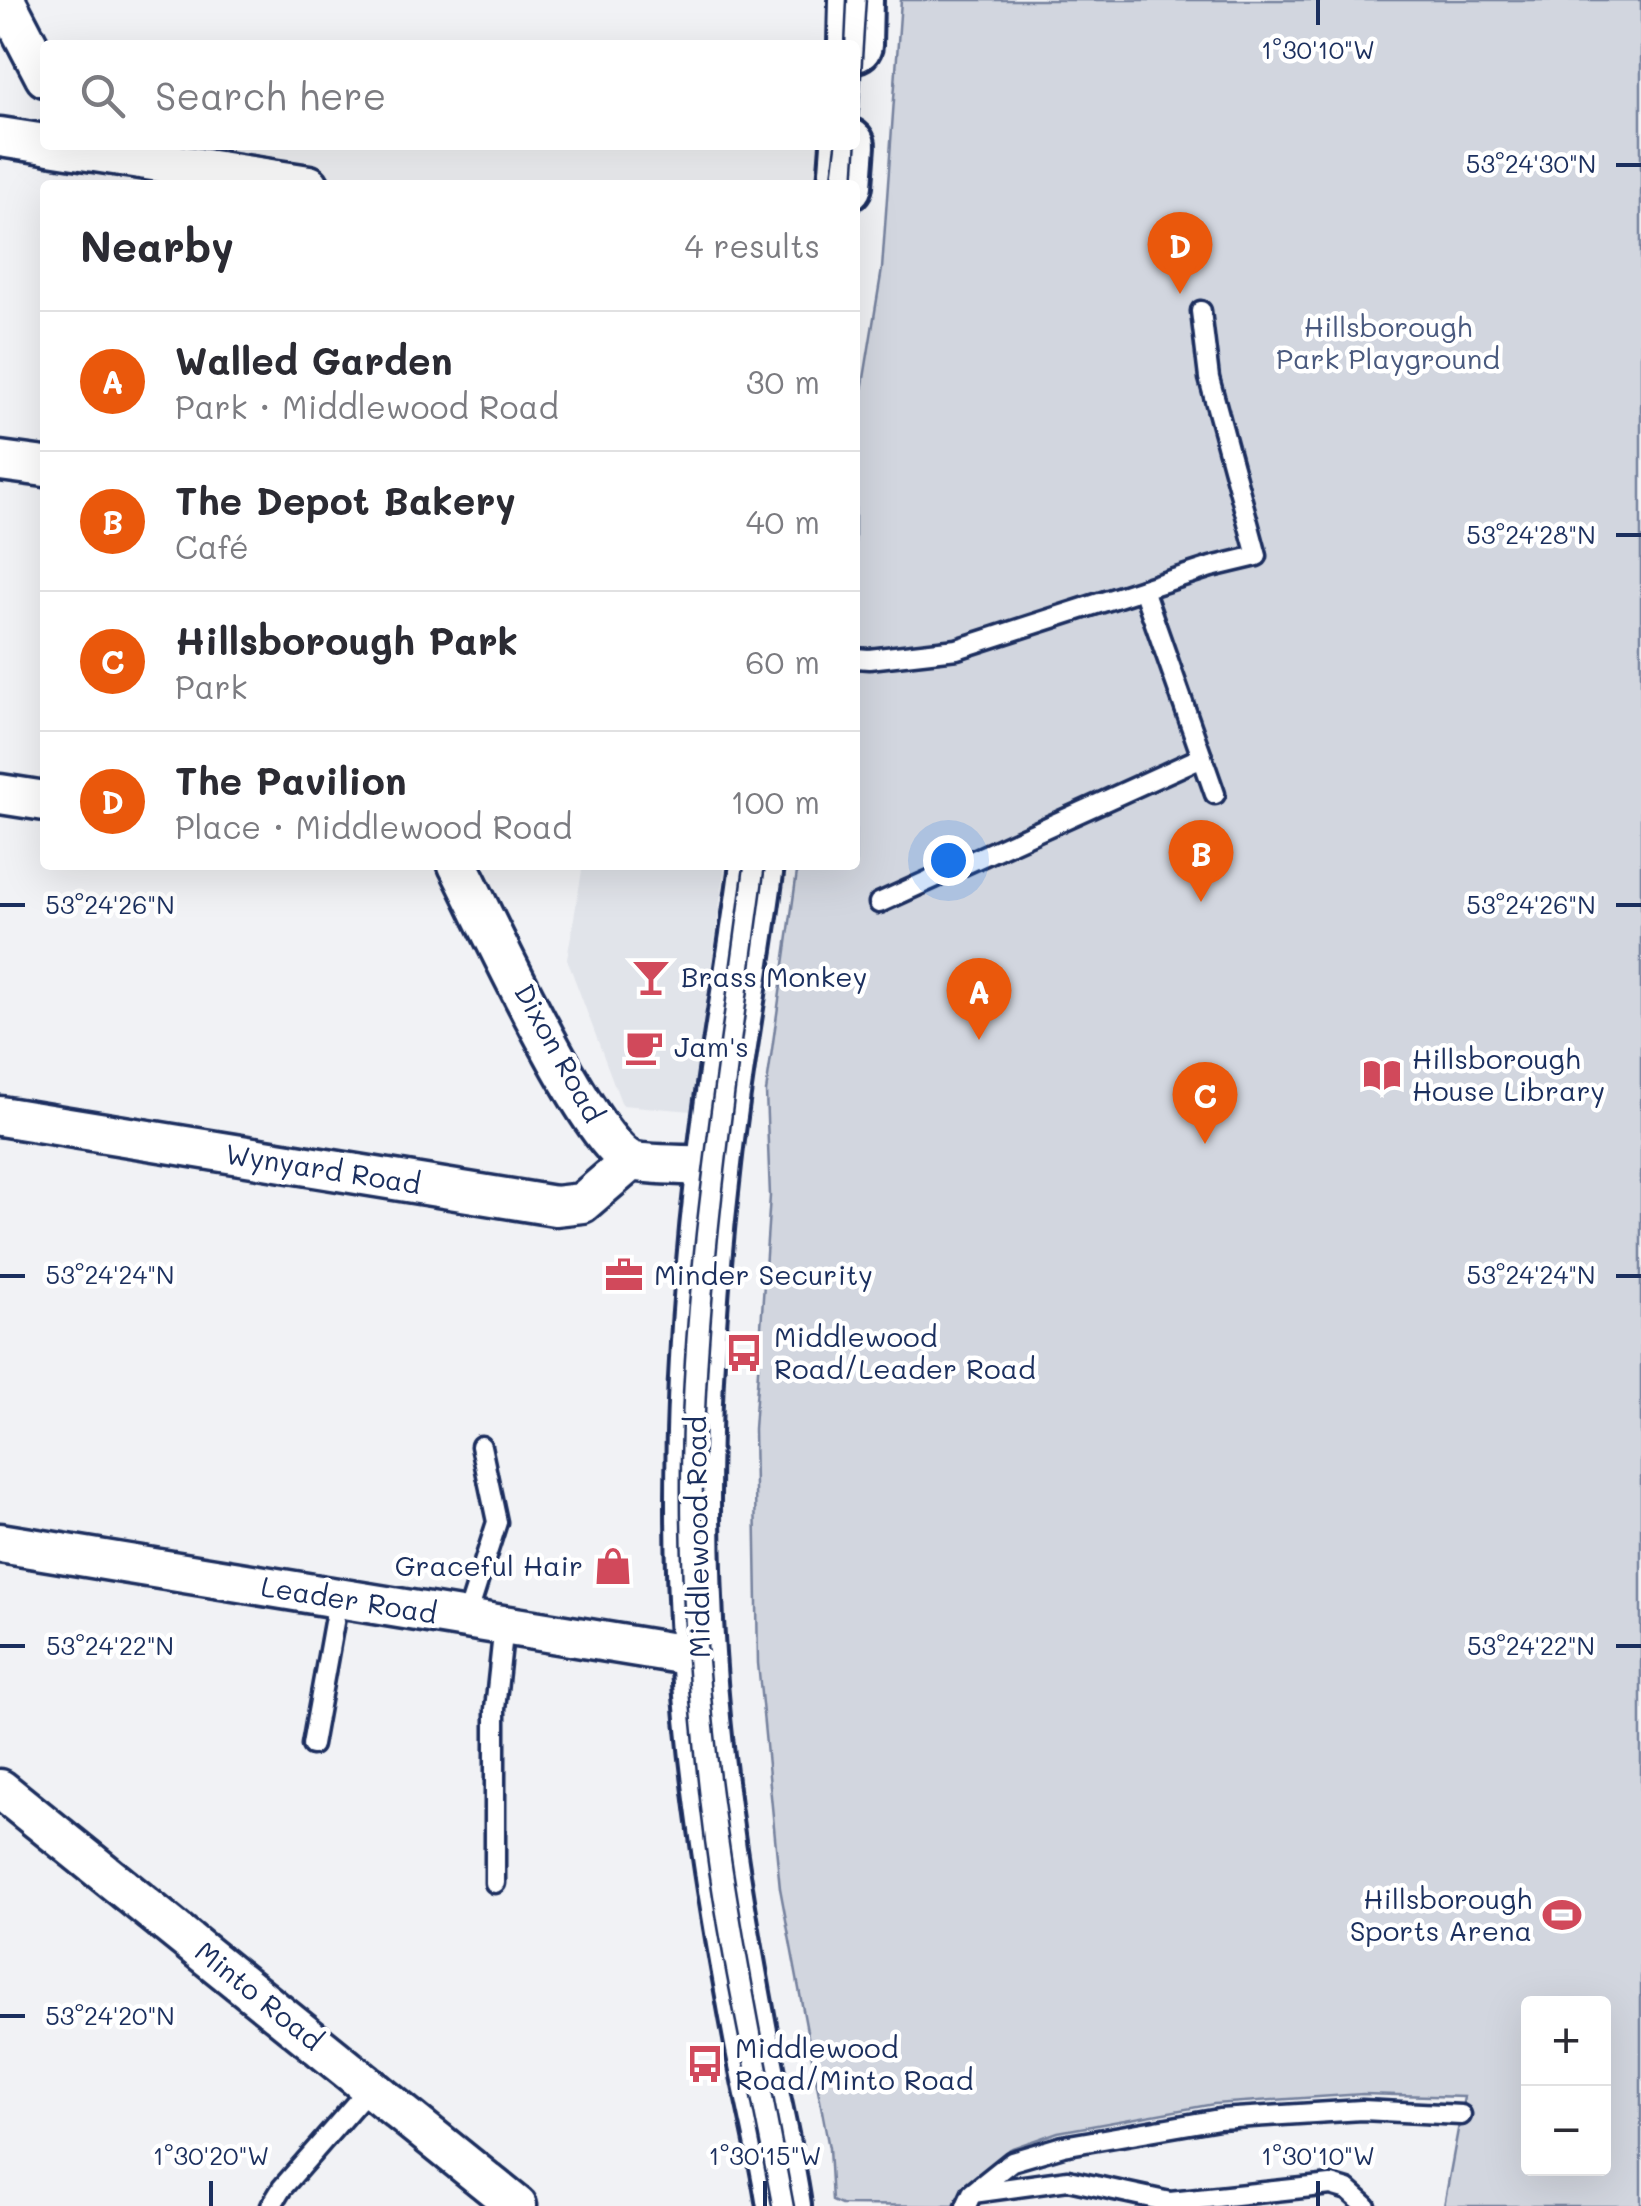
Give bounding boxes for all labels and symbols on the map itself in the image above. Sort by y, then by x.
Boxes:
text: 1°30'10"W [1261,33,1375,65]
text: 53°24'30"N [1466,147,1596,179]
pin: D [1148,212,1212,294]
park label: Hillsborough Park Playground [1276,308,1500,376]
text: 53°24'28"N [1466,518,1596,550]
pin: B [1168,820,1234,902]
your location [923,835,974,886]
text: 53°24'26"N [45,888,175,920]
text: 53°24'26"N [1466,888,1596,920]
bar icon: Brass Monkey [630,956,672,998]
place label: Brass Monkey [681,958,867,994]
pin: A [946,958,1012,1040]
street label: Dixon Road [507,977,613,1128]
cafe icon: Jam's [623,1026,665,1068]
place label: Jam's [674,1028,749,1064]
place label: Hillsborough House Library [1412,1040,1605,1108]
library icon: Hillsborough House Library [1361,1054,1403,1096]
pin: C [1172,1062,1238,1144]
street label: Wynyard Road [223,1135,423,1201]
office icon: Minder Security [603,1254,645,1296]
place label: Minder Security [654,1256,873,1292]
text: 53°24'24"N [46,1258,174,1290]
text: 53°24'24"N [1467,1258,1595,1290]
place label: Middlewood Road/Leader Road [774,1318,1036,1386]
bus stop icon: Middlewood Road/Leader Road [723,1332,765,1374]
street label: Middlewood Road [677,1416,717,1658]
shop icon: Graceful Hair [592,1545,634,1587]
place label: Graceful Hair [395,1547,583,1583]
street label: Leader Road [259,1567,440,1631]
text: 53°24'22"N [46,1629,174,1661]
text: 53°24'22"N [1467,1629,1595,1661]
place label: Hillsborough Sports Arena [1350,1880,1532,1948]
sports icon: Hillsborough Sports Arena [1541,1894,1583,1936]
street label: Minto Road [188,1933,331,2058]
text: 53°24'20"N [45,1999,175,2031]
place label: Middlewood Road/Minto Road [735,2029,973,2097]
bus stop icon: Middlewood Road/Minto Road [684,2043,726,2085]
text: 1°30'20"W [153,2139,269,2171]
text: 1°30'15"W [709,2139,821,2171]
text: 1°30'10"W [1261,2139,1375,2171]

